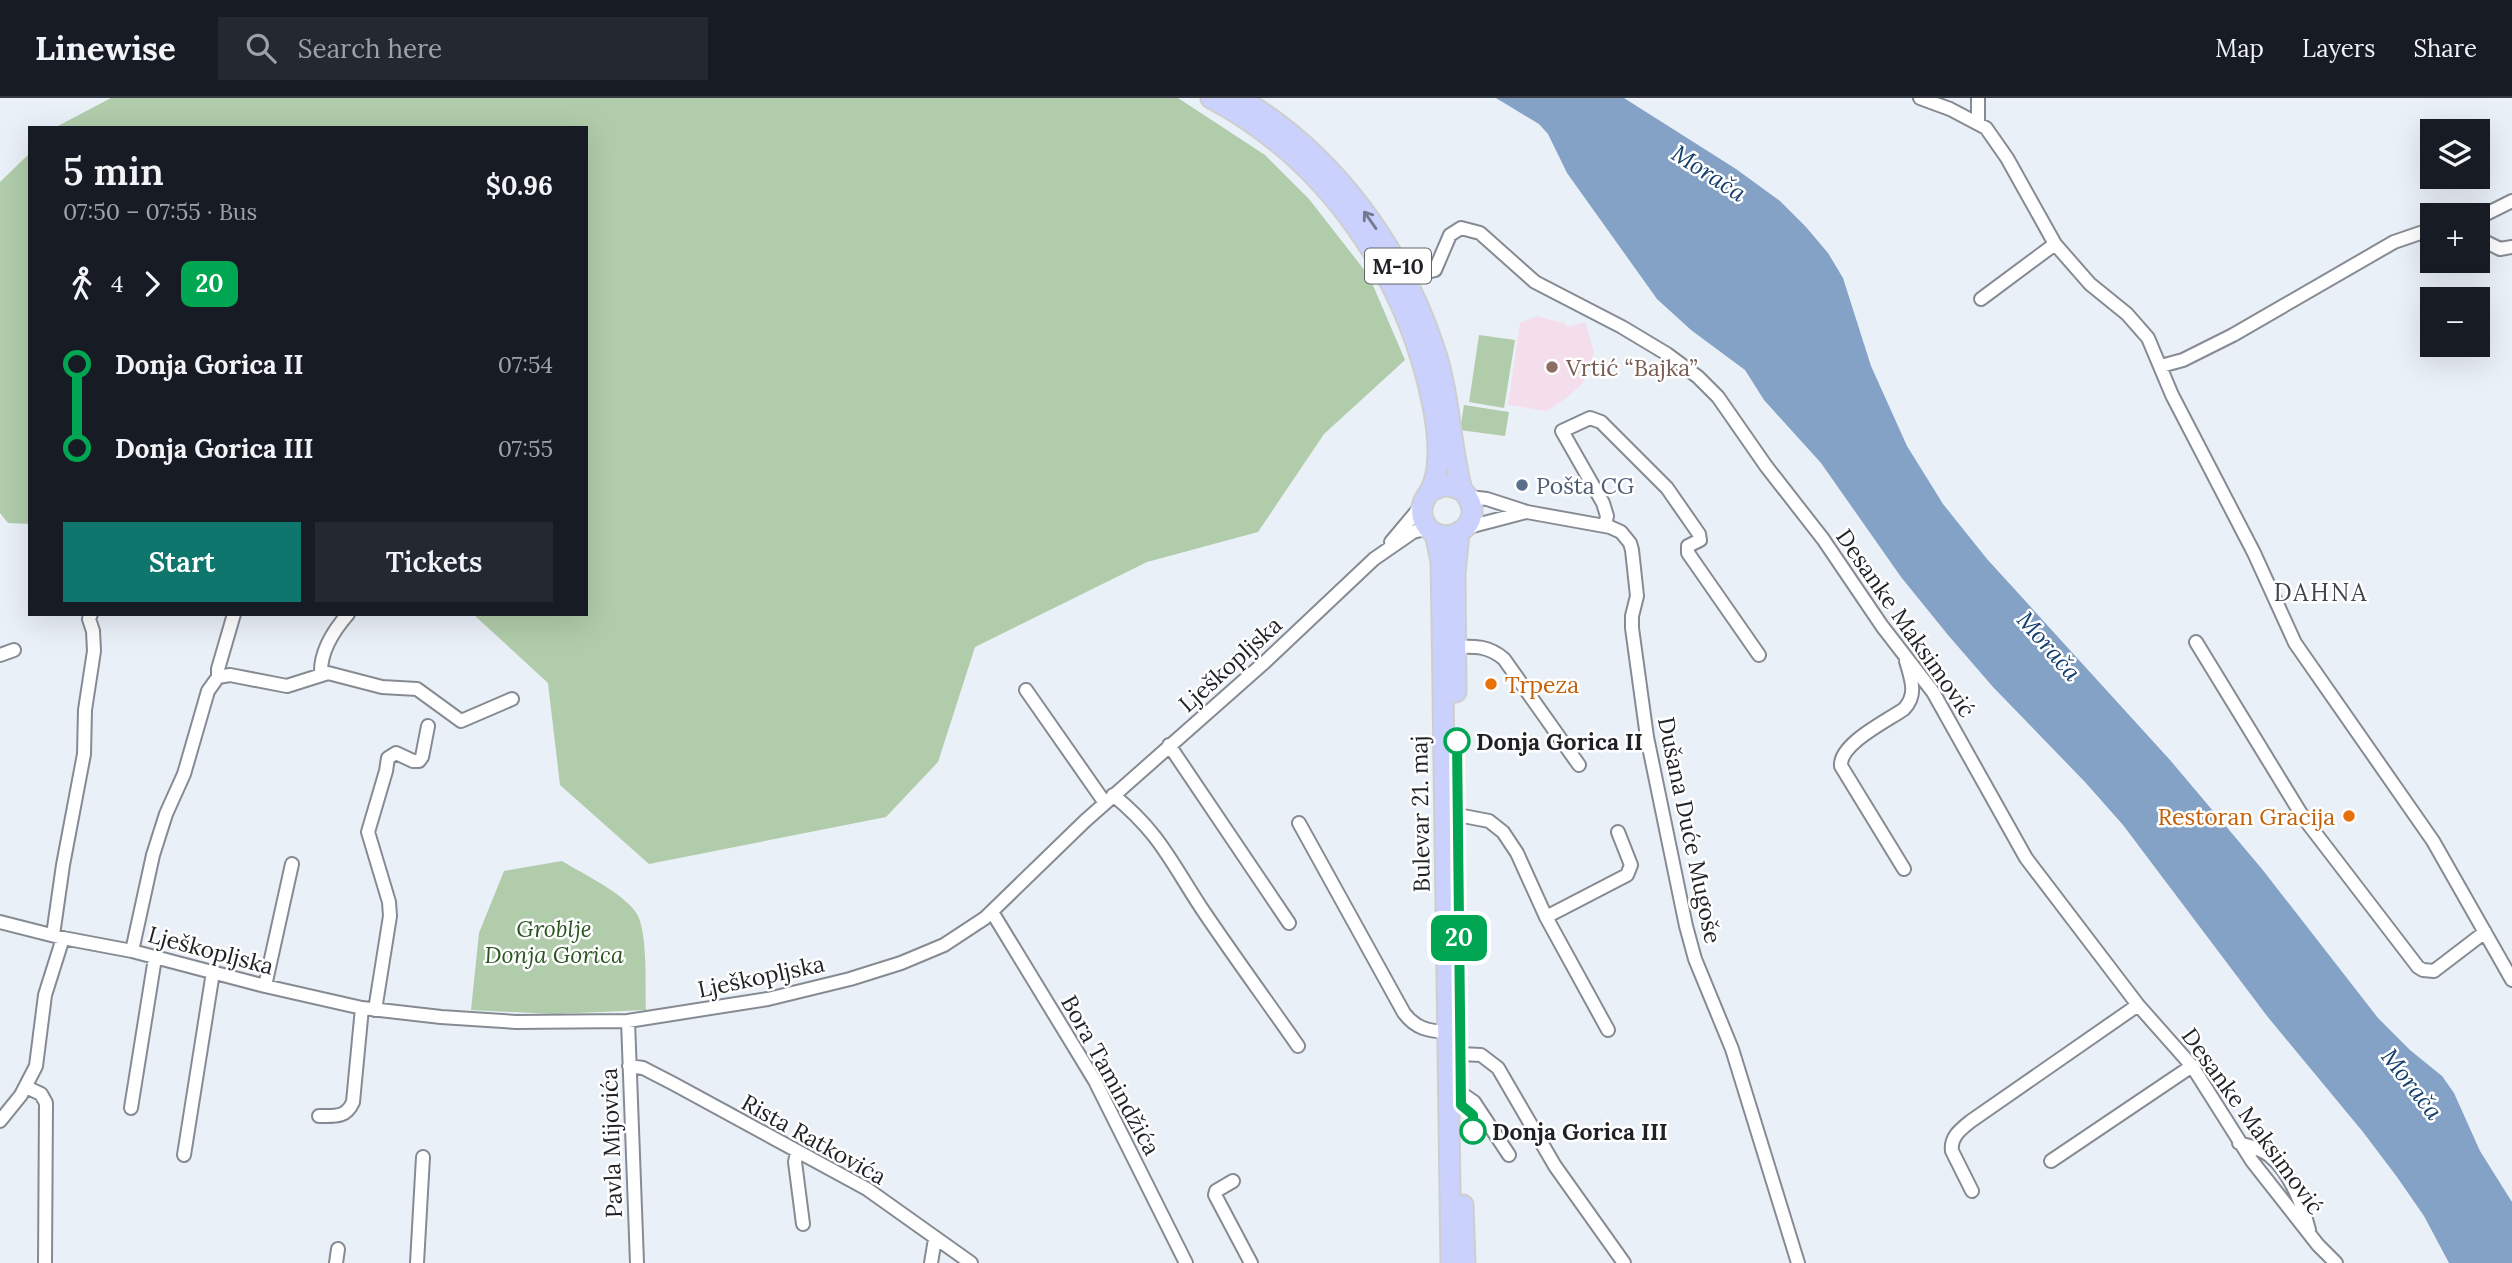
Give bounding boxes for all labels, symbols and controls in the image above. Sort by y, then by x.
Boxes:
search box [218,17,708,80]
text: Linewise [35,27,176,69]
icon: search [242,29,280,67]
text: Search here [298,32,442,65]
text: Map [2215,33,2264,64]
text: Layers [2302,33,2375,64]
text: Share [2413,33,2477,64]
map controls [2420,119,2490,357]
button: layers [2420,119,2490,189]
water label: Morača [1666,138,1753,209]
text: 5 min [63,147,164,195]
text: $0.96 [486,169,553,202]
text: 07:50 – 07:55 · Bus [63,197,257,226]
button: + [2420,203,2490,273]
one-way arrow [1363,211,1377,230]
road number: M-10 [1365,248,1431,284]
icon: walk [63,265,101,303]
icon: forward [133,265,171,303]
text: 20 [195,268,224,299]
text: 4 [111,269,123,298]
button: − [2420,287,2490,357]
text: Donja Gorica II [115,348,304,381]
text: 07:54 [498,350,553,379]
place label: Vrtić “Bajka” [1565,353,1698,382]
marker: Vrtić “Bajka” [1544,359,1560,375]
text: Donja Gorica III [115,432,314,465]
text: 07:55 [498,434,553,463]
place label: Pošta CG [1536,471,1635,500]
marker: Pošta CG [1514,477,1530,493]
button: Start [63,522,301,602]
button: Tickets [315,522,553,602]
street label: Desanke Maksimović [1830,523,1982,723]
district label: DAHNA [2274,577,2368,608]
water label: Morača [2010,605,2088,688]
street label: Lješkopljska [1172,610,1288,718]
place label: Trpeza [1505,670,1579,699]
marker: Trpeza [1483,676,1499,692]
street label: Dušana Duće Mugoše [1652,714,1728,946]
place label: Donja Gorica II [1476,727,1643,756]
marker: Donja Gorica II [1444,728,1470,754]
street label: Bulevar 21. maj [1404,735,1436,893]
place label: Restoran Gracija [2158,802,2335,831]
marker: Restoran Gracija [2341,808,2357,824]
park label: Groblje Donja Gorica [484,914,624,969]
line badge: 20 [1428,915,1490,961]
street label: Lješkopljska [145,919,277,981]
text: 20 [1445,922,1473,953]
street label: Lješkopljska [695,948,827,1004]
street label: Bora Tamindžića [1055,990,1167,1160]
street label: Desanke Maksimović [2176,1022,2330,1220]
water label: Morača [2374,1042,2450,1127]
street label: Pavla Mijovića [594,1067,628,1219]
street label: Rista Ratkovića [737,1087,892,1191]
place label: Donja Gorica III [1492,1117,1668,1146]
marker: Donja Gorica III [1460,1118,1486,1144]

